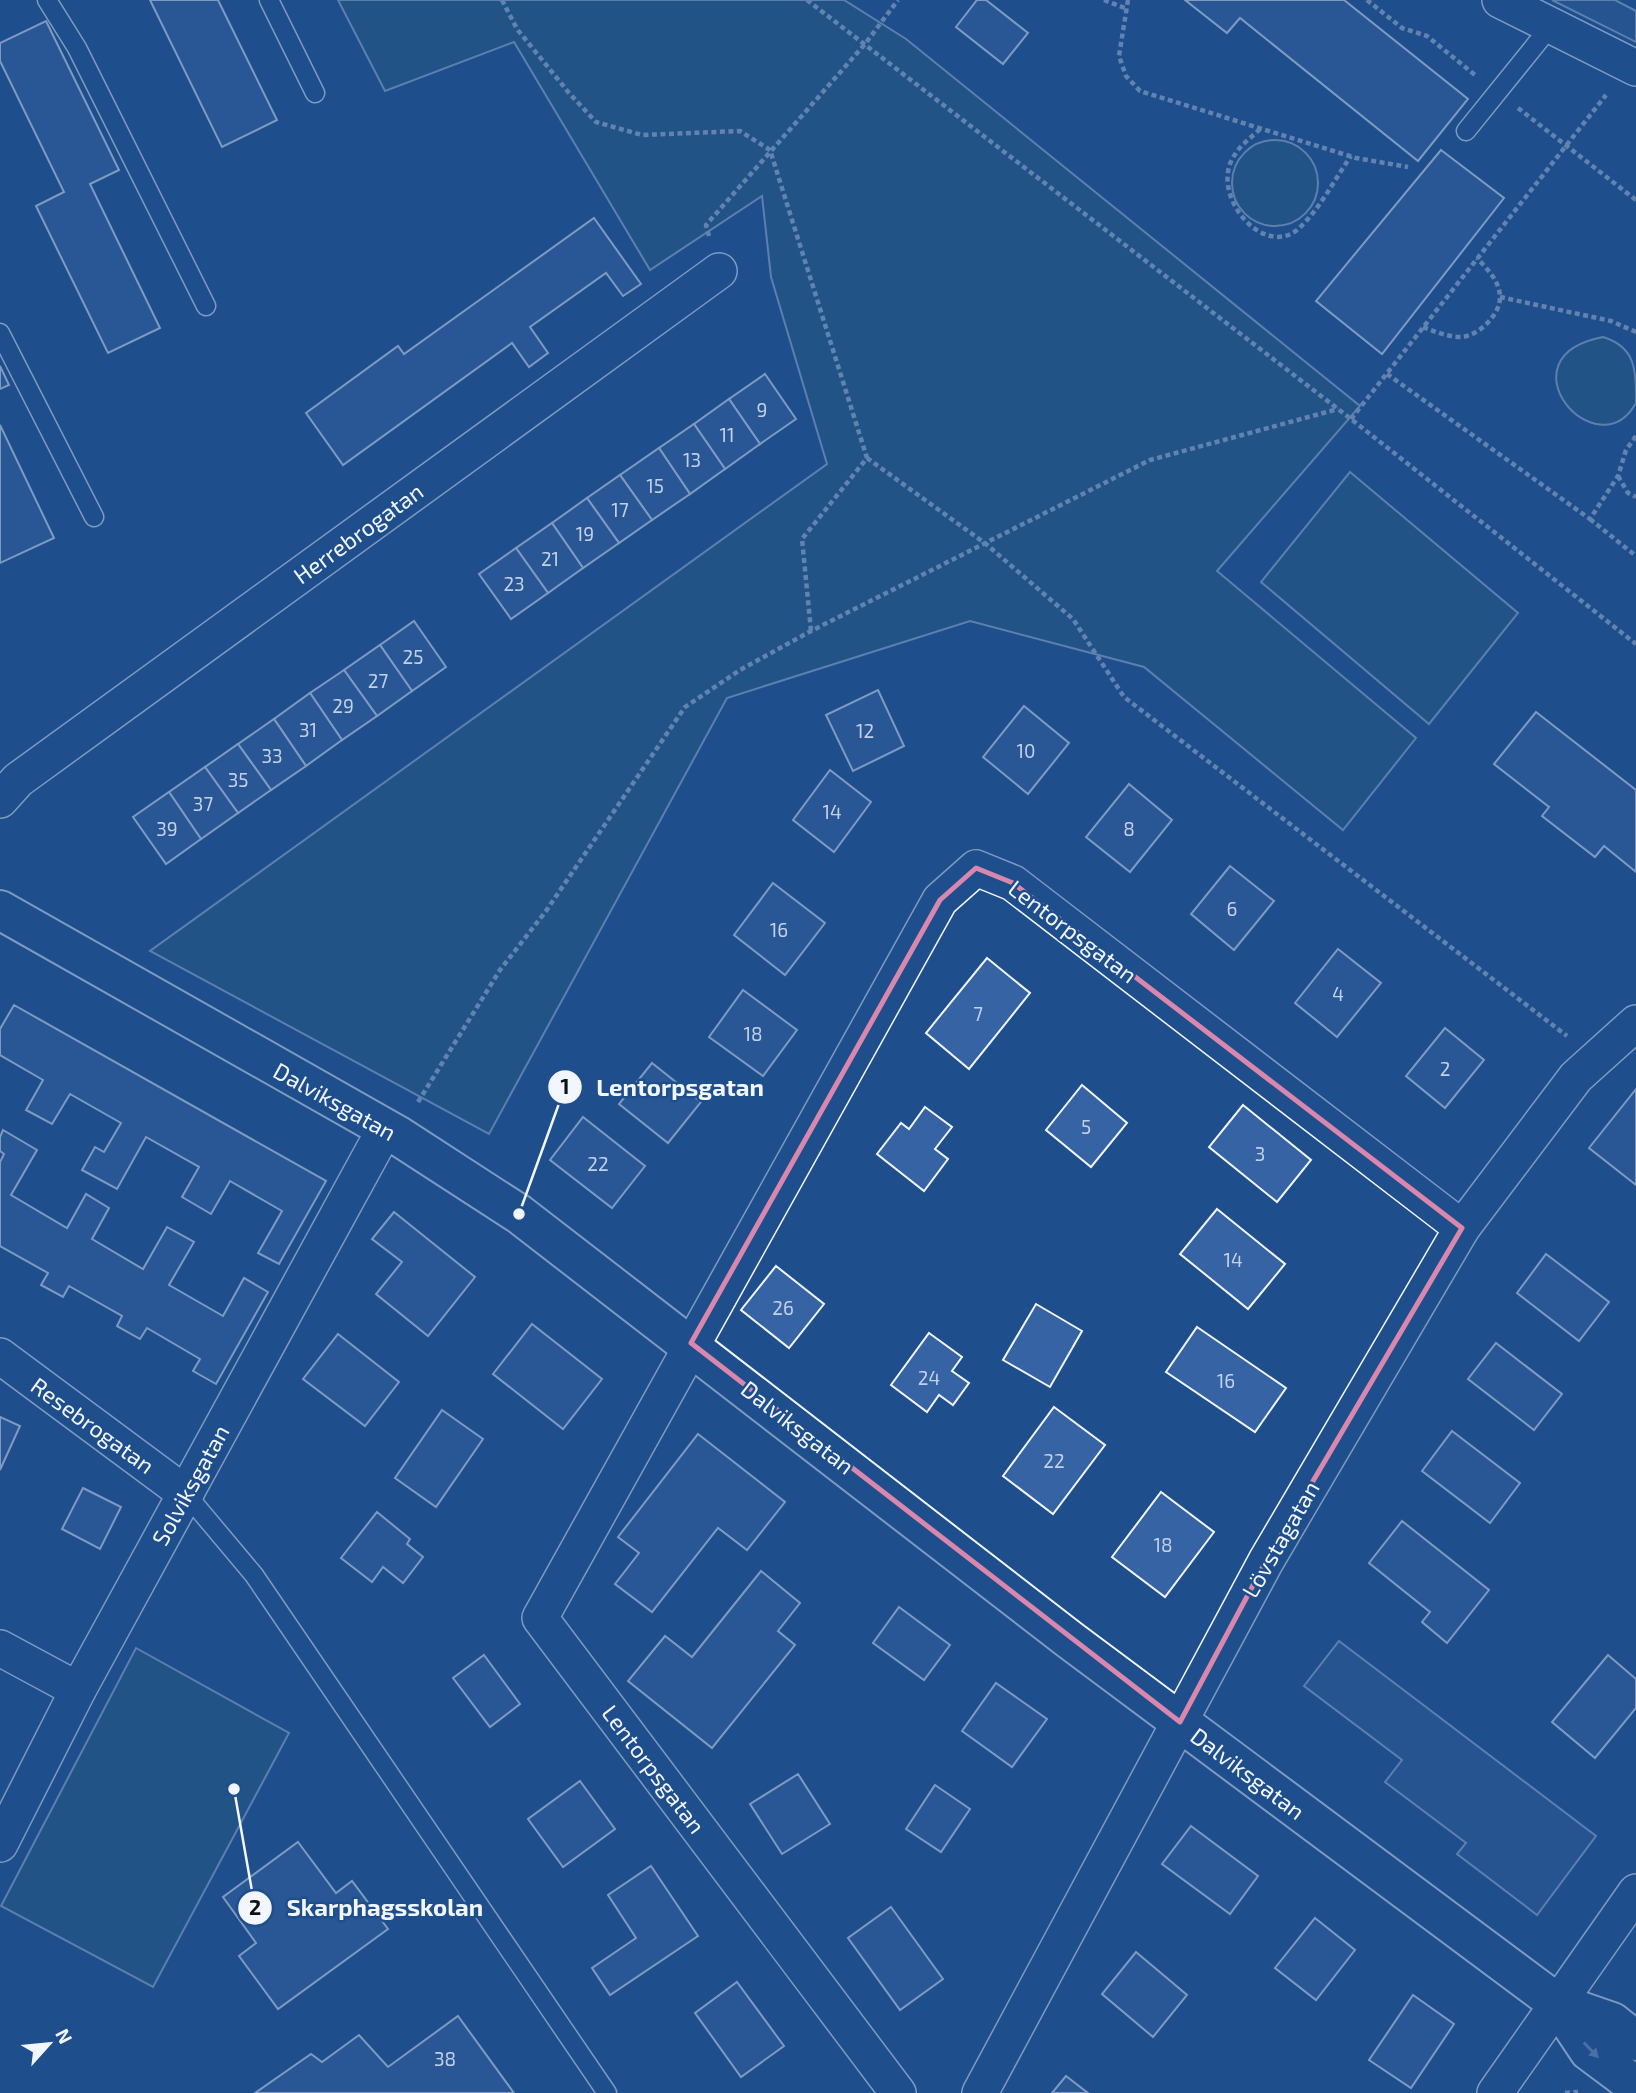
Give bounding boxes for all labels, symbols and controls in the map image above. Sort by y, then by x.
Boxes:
house number: 9 [757,398,767,421]
house number: 11 [719,423,735,446]
house number: 13 [683,448,701,471]
house number: 15 [646,474,664,497]
street label: Herrebrogatan [288,477,428,589]
house number: 17 [611,498,629,521]
house number: 19 [576,522,594,545]
house number: 21 [541,547,559,570]
house number: 23 [503,572,525,595]
house number: 25 [403,645,423,668]
house number: 27 [368,669,388,692]
house number: 29 [332,694,354,717]
house number: 31 [299,718,317,741]
house number: 12 [856,719,874,742]
house number: 10 [1016,739,1036,762]
house number: 33 [261,744,283,767]
house number: 35 [228,768,248,791]
house number: 37 [193,792,213,815]
house number: 14 [822,800,842,823]
house number: 39 [156,817,178,840]
house number: 8 [1123,817,1135,840]
street label: Lentorpsgatan [1003,874,1143,988]
house number: 6 [1227,897,1237,920]
house number: 16 [770,918,788,941]
house number: 4 [1332,982,1344,1005]
house number: 7 [973,1002,983,1025]
house number: 18 [743,1022,763,1045]
street label: Dalviksgatan [269,1056,401,1146]
house number: 2 [1440,1057,1450,1080]
callout: Lentorpsgatan [547,1065,778,1110]
text: Lentorpsgatan [596,1072,764,1101]
text: 1 [560,1073,570,1098]
house number: 5 [1081,1115,1091,1138]
house number: 3 [1255,1142,1265,1165]
house number: 22 [587,1152,609,1175]
house number: 14 [1223,1248,1243,1271]
house number: 26 [772,1296,794,1319]
house number: 24 [918,1366,940,1389]
house number: 16 [1217,1369,1235,1392]
street label: Resebrogatan [26,1371,160,1479]
street label: Dalviksgatan [736,1374,860,1480]
street label: Solviksgatan [145,1420,235,1550]
house number: 22 [1043,1449,1065,1472]
street label: Lövstagatan [1235,1476,1325,1602]
house number: 18 [1153,1533,1173,1556]
street label: Lentorpsgatan [597,1699,711,1839]
street label: Dalviksgatan [1185,1721,1311,1825]
callout: Skarphagsskolan [238,1885,497,1930]
text: Skarphagsskolan [287,1892,483,1921]
text: 2 [249,1894,261,1919]
north arrow [14,2009,84,2079]
text: N [51,2025,78,2047]
one-way arrow [1582,2042,1599,2059]
house number: 38 [434,2047,456,2070]

